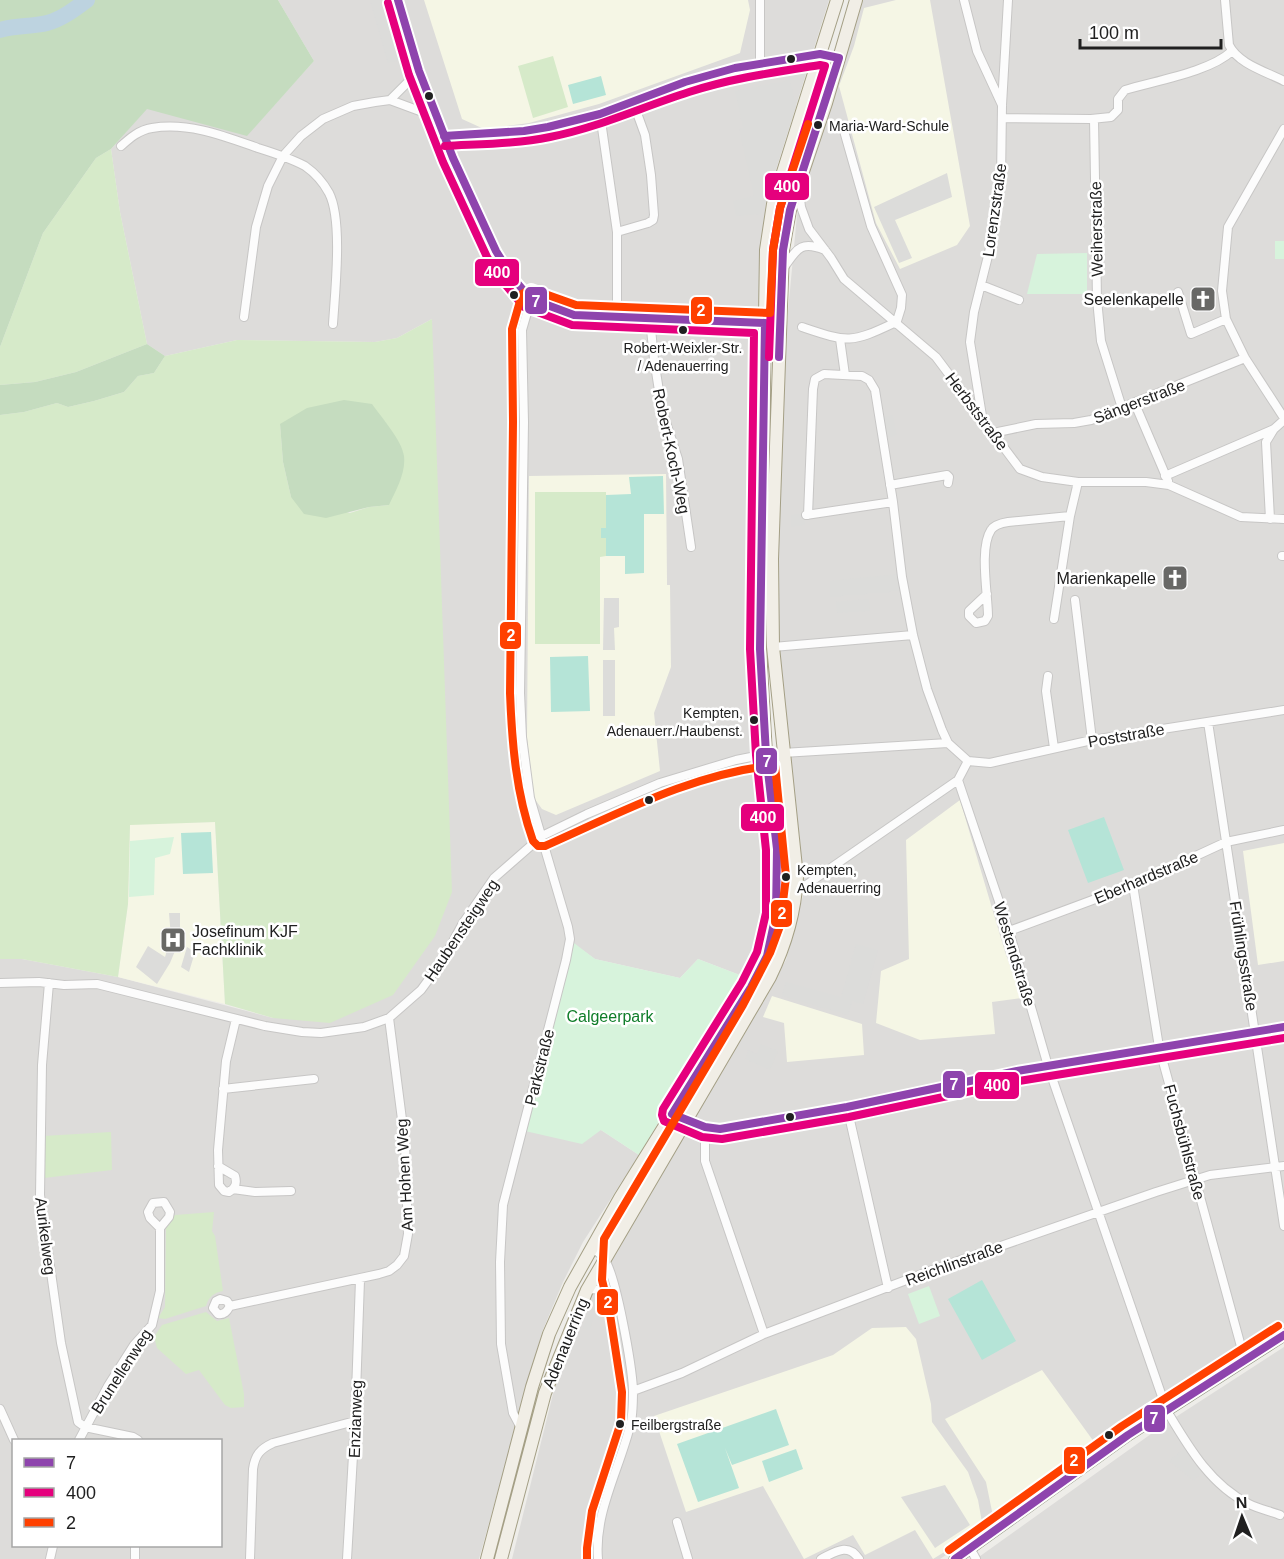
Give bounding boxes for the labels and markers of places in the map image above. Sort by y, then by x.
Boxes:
unlabelled marker [785,53,797,65]
unlabelled marker [423,90,435,102]
place label: Maria-Ward-Schule [829,118,949,134]
marker: Maria-Ward-Schule [812,119,824,131]
church icon: Seelenkapelle [1188,284,1218,314]
unlabelled marker [508,289,520,301]
place label: Seelenkapelle [1083,291,1184,308]
marker: Robert-Weixler-Str. / Adenauerring [677,324,689,336]
place label: Robert-Weixler-Str. / Adenauerring [624,340,742,374]
church icon: Marienkapelle [1160,563,1190,593]
place label: Marienkapelle [1056,570,1156,587]
place label: Kempten, Adenauerr./Haubenst. [607,705,743,739]
marker: Kempten, Adenauerr./Haubenst. [748,714,760,726]
unlabelled marker [643,794,655,806]
place label: Kempten, Adenauerring [797,862,881,896]
marker: Kempten, Adenauerring [780,871,792,883]
place label: Josefinum KJF Fachklinik [192,923,298,958]
hospital icon: Josefinum KJF Fachklinik [158,925,188,955]
unlabelled marker [784,1111,796,1123]
place label: Feilbergstraße [631,1417,721,1433]
marker: Feilbergstraße [614,1418,626,1430]
unlabelled marker [1103,1429,1115,1441]

